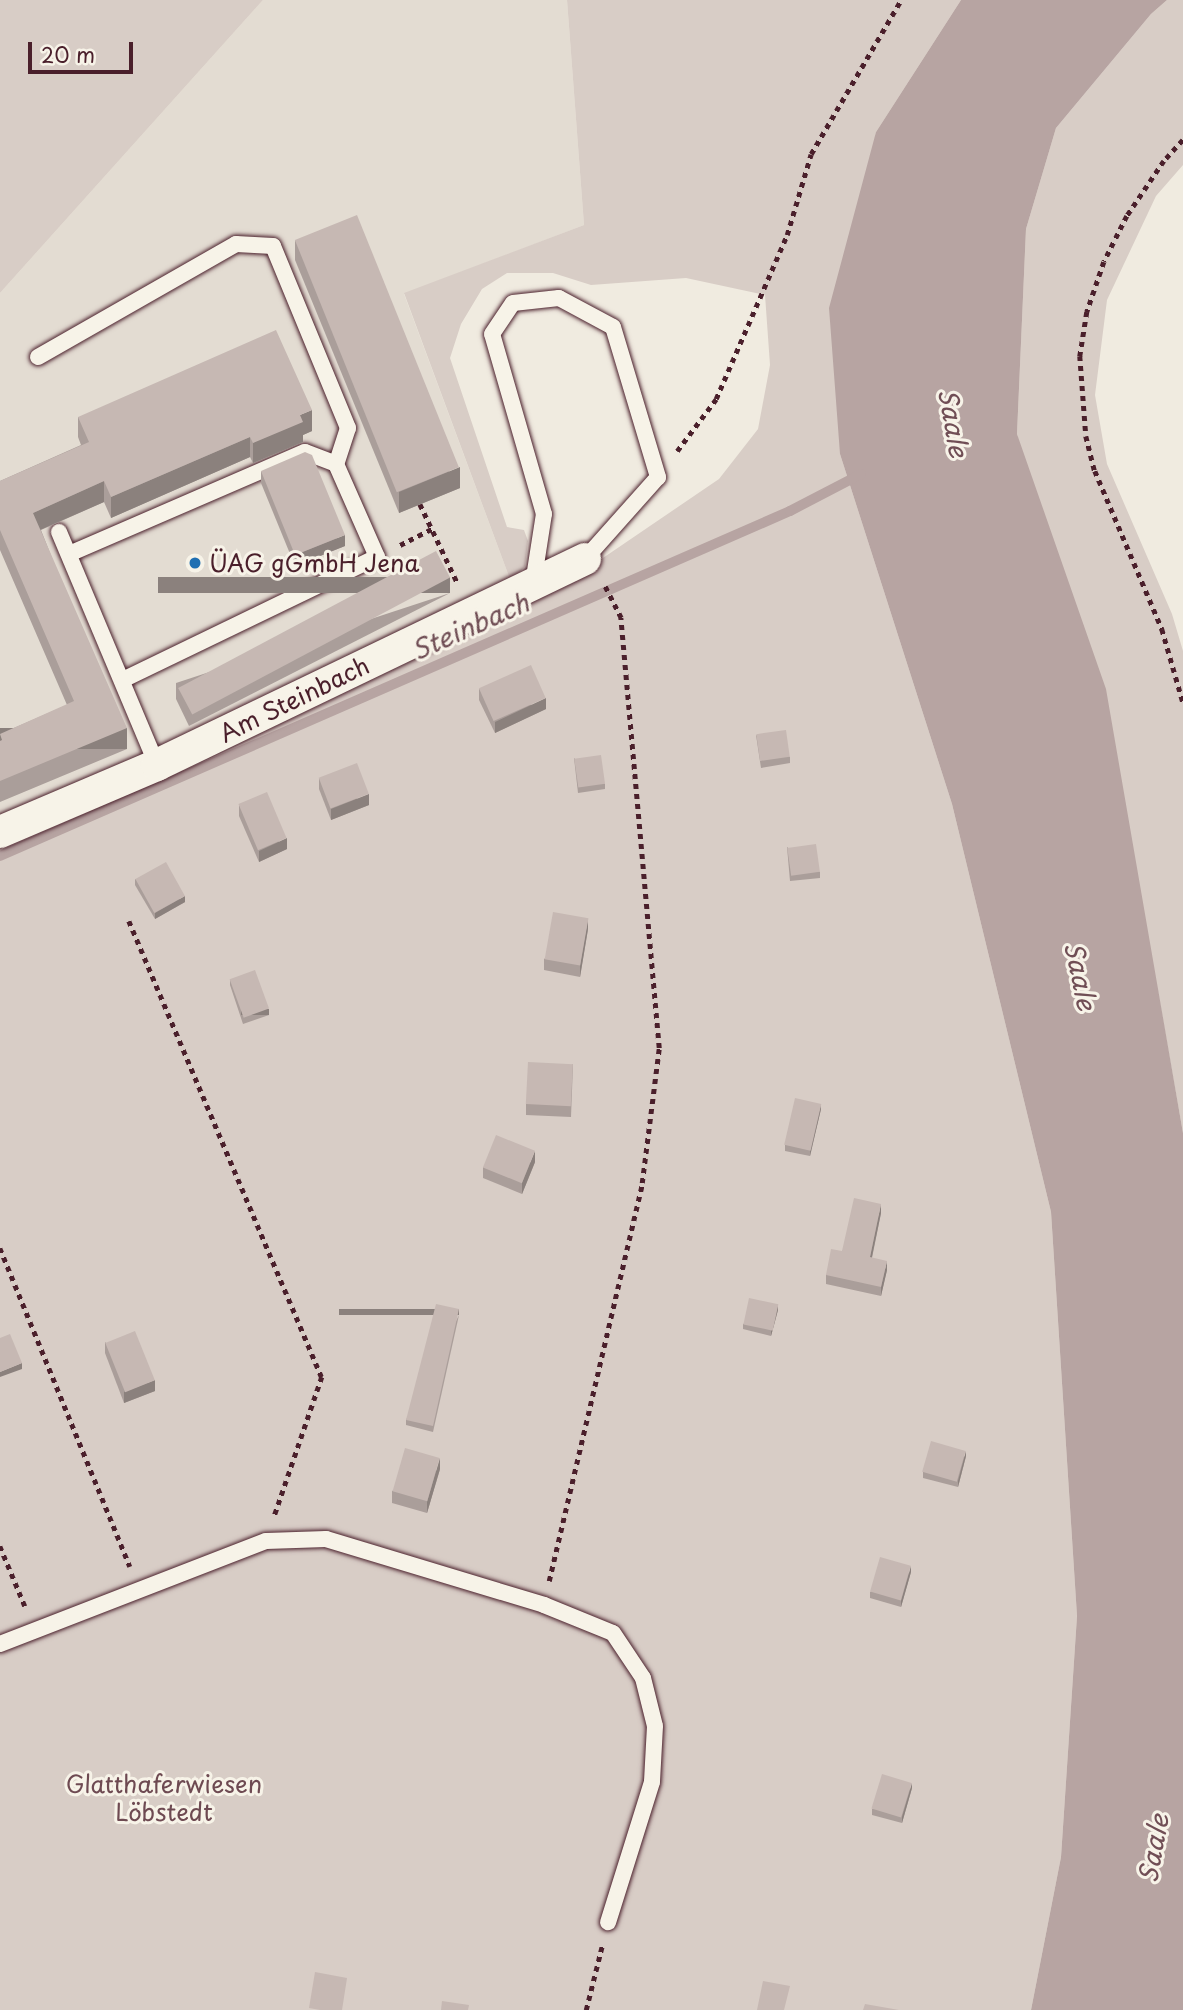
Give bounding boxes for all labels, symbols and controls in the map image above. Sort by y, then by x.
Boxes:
scale bar [32,28,136,72]
text: 20 m [41,38,95,70]
water label: Saale [933,386,975,460]
place label: ÜAG gGmbH Jena [209,549,422,577]
marker: ÜAG gGmbH Jena [187,555,203,571]
water label: Steinbach [407,586,533,666]
street label: Am Steinbach [214,650,374,748]
water label: Saale [1059,939,1103,1013]
park label: Glatthaferwiesen Löbstedt [66,1770,262,1826]
water label: Saale [1132,1811,1174,1885]

